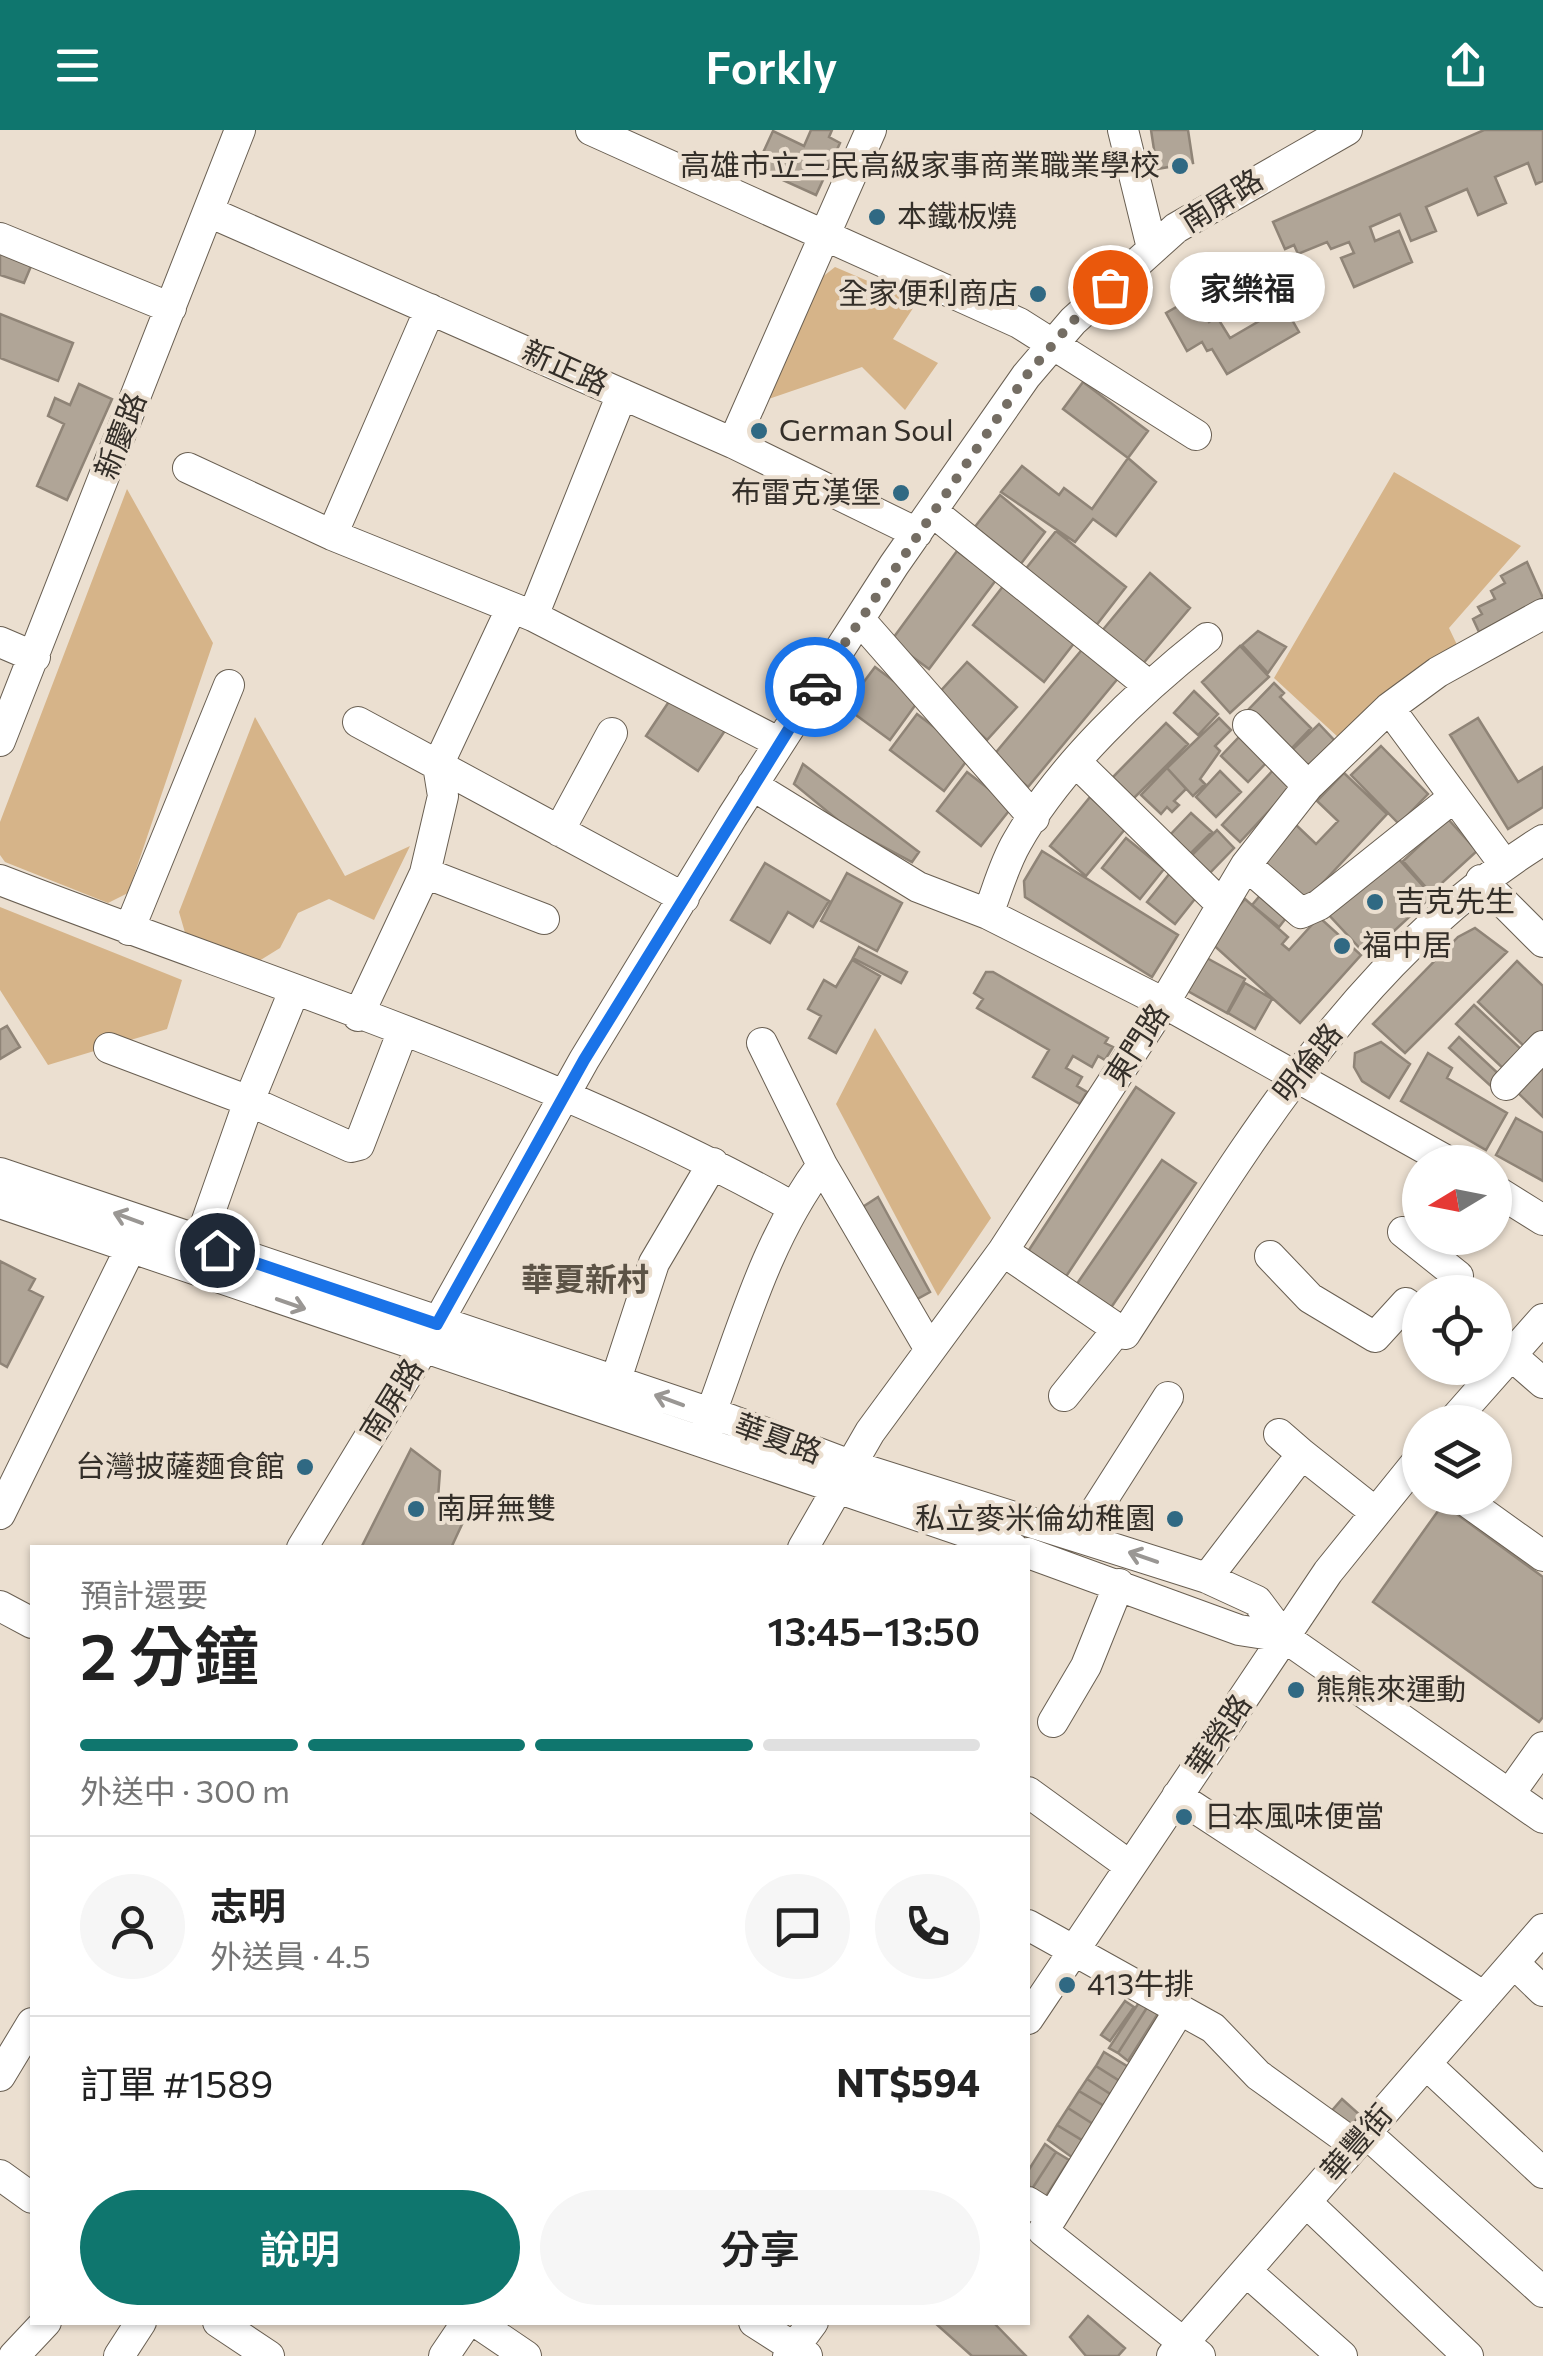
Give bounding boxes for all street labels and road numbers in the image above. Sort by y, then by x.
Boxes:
street label: 南屏路 [1173,159,1269,238]
street label: 新正路 [517,331,615,401]
street label: 新慶路 [85,386,152,484]
street label: 東門路 [1095,996,1175,1091]
street label: 明倫路 [1264,1015,1348,1108]
street label: 南屏路 [350,1351,429,1447]
street label: 華夏路 [730,1404,827,1469]
street label: 華榮路 [1176,1686,1257,1781]
street label: 華豐街 [1312,2095,1399,2187]

